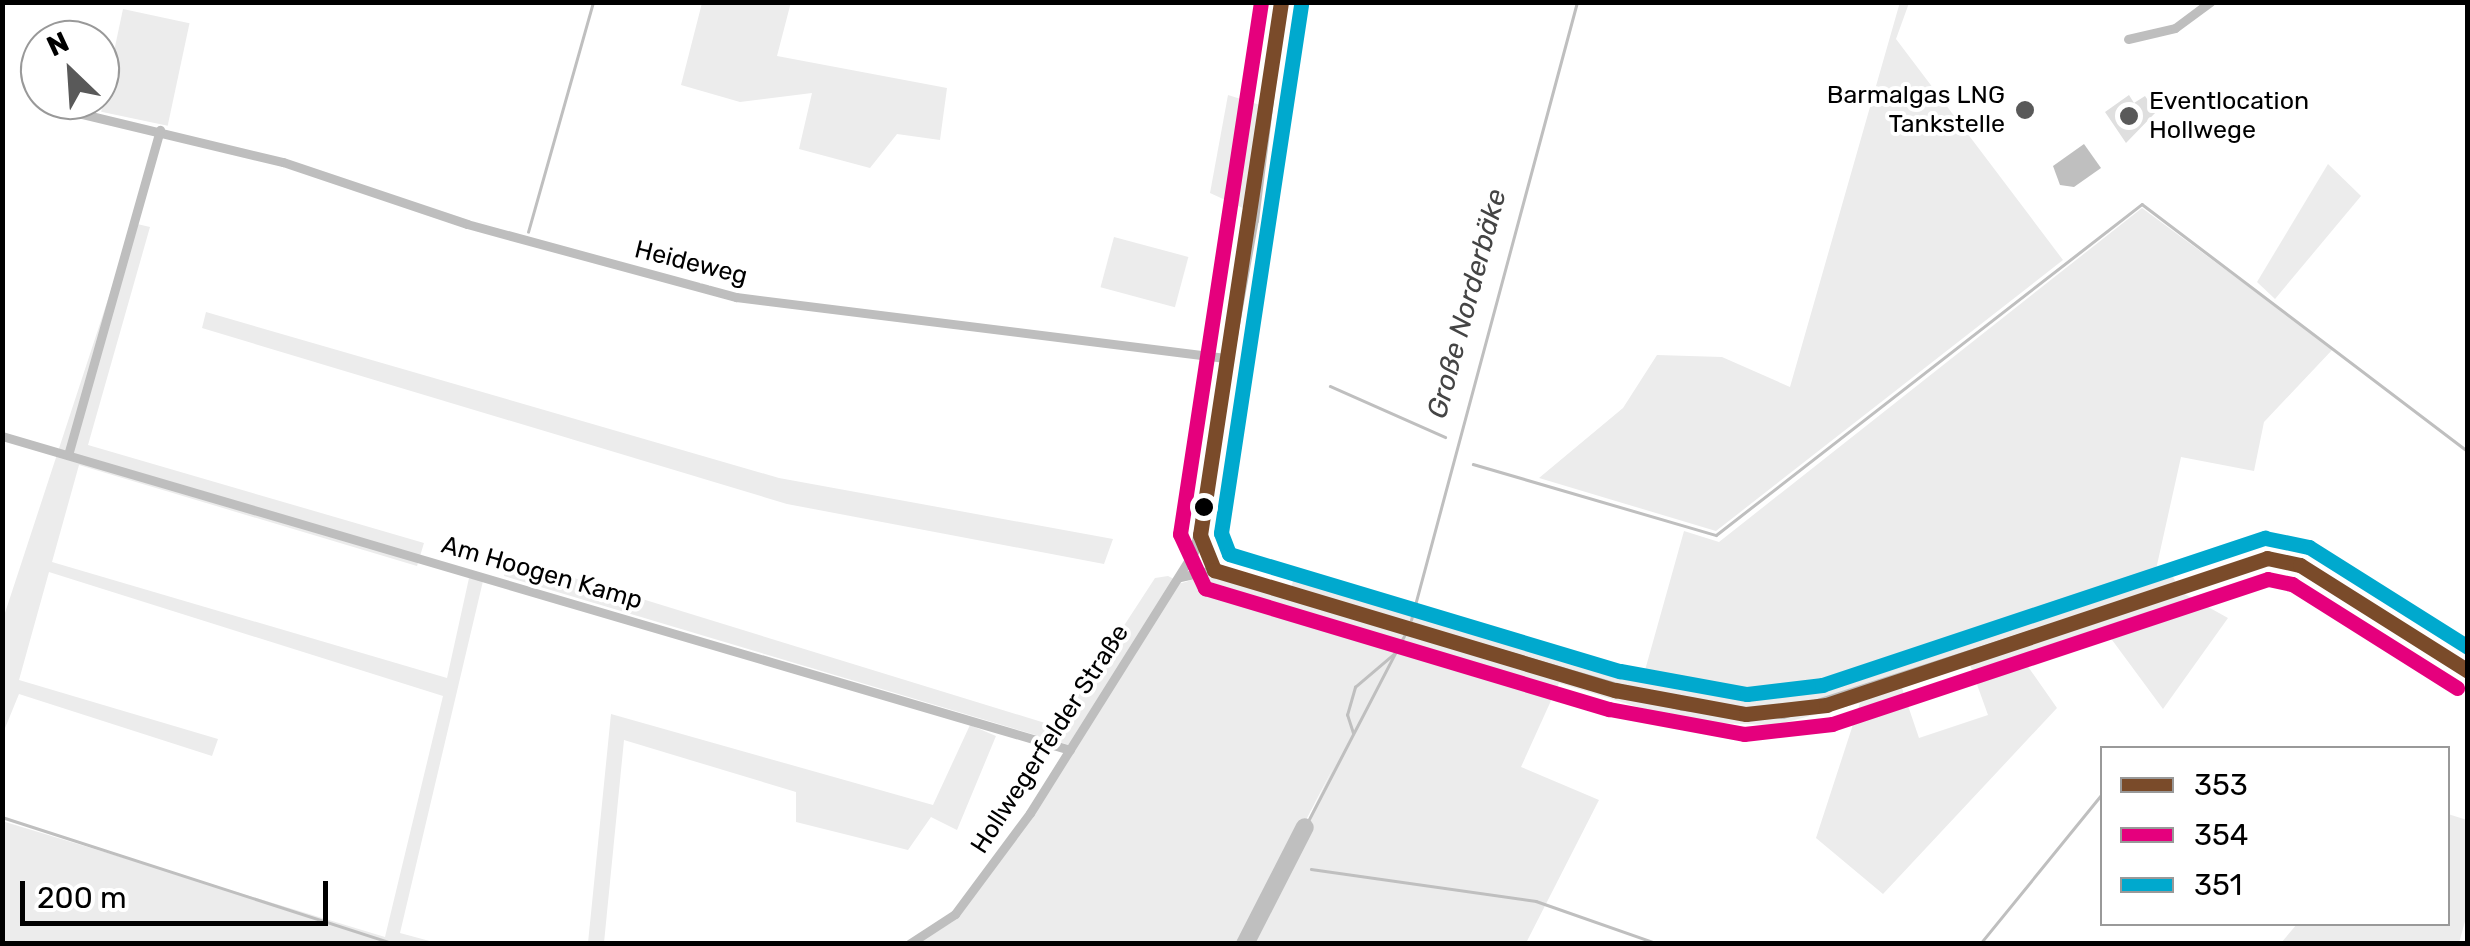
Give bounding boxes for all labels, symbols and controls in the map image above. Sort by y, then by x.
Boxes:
north arrow [20,20,120,120]
text: N [42,25,74,63]
place label: Barmalgas LNG Tankstelle [1827,81,2005,140]
place label: Eventlocation Hollwege [2149,87,2309,146]
marker: Barmalgas LNG Tankstelle [2014,99,2036,121]
marker: Eventlocation Hollwege [2118,105,2140,127]
water label: Große Norderbäke [1420,186,1514,422]
street label: Heideweg [632,235,750,291]
unlabelled marker [1194,497,1214,517]
street label: Am Hoogen Kamp [438,530,646,616]
street label: Hollwegerfelder Straße [965,619,1135,859]
legend [2100,746,2450,926]
text: 353 [2194,767,2248,803]
text: 354 [2194,817,2248,853]
scale bar [25,861,332,923]
text: 351 [2194,867,2242,903]
text: 200 m [37,880,127,916]

